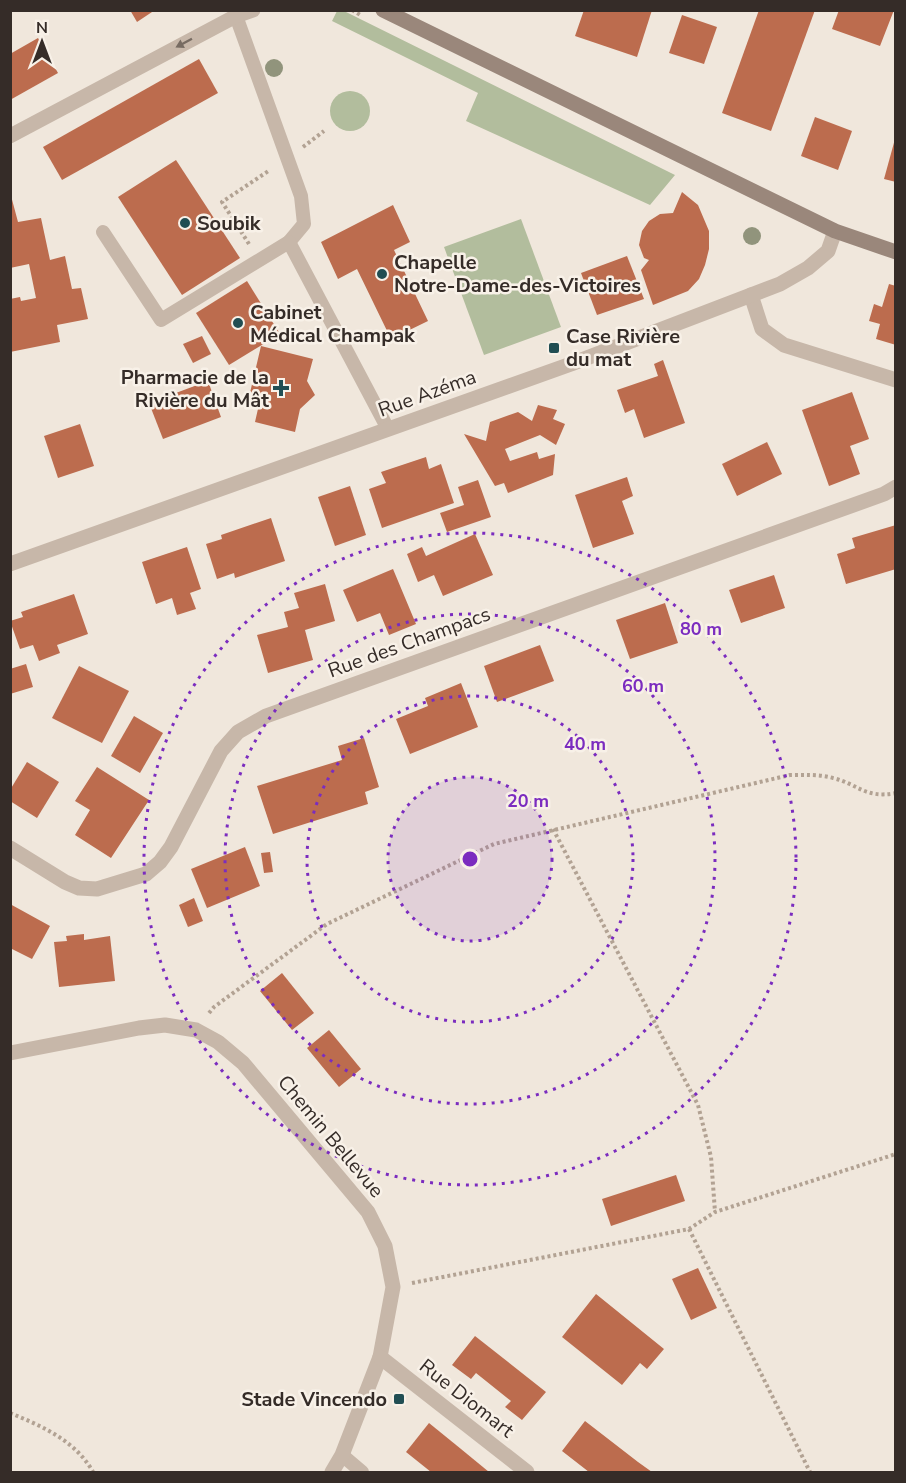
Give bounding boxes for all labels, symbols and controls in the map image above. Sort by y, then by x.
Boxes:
north arrow [12,12,72,72]
text: N [36,17,48,39]
one-way arrow [176,38,193,48]
place label: Soubik [197,210,262,237]
marker: Soubik [178,216,192,230]
place label: Chapelle Notre-Dame-des-Victoires [394,249,641,299]
marker: Chapelle Notre-Dame-des-Victoires [375,267,389,281]
place label: Cabinet Médical Champak [250,299,416,349]
marker: Cabinet Médical Champak [231,316,245,330]
place label: Case Rivière du mat [566,323,680,373]
marker: Case Rivière du mat [547,341,561,355]
street label: Rue Azéma [374,363,480,424]
place label: Pharmacie de la Rivière du Mât [121,364,269,414]
marker: Pharmacie de la Rivière du Mât [274,381,288,395]
street label: Rue des Champacs [324,601,494,684]
text: 80 m [680,617,722,641]
text: 60 m [622,674,664,698]
text: 40 m [564,732,606,756]
text: 20 m [507,789,549,813]
centre of rings [460,849,480,869]
street label: Chemin Bellevue [271,1069,390,1203]
street label: Rue Diomart [414,1353,520,1445]
place label: Stade Vincendo [241,1386,387,1413]
marker: Stade Vincendo [392,1392,406,1406]

